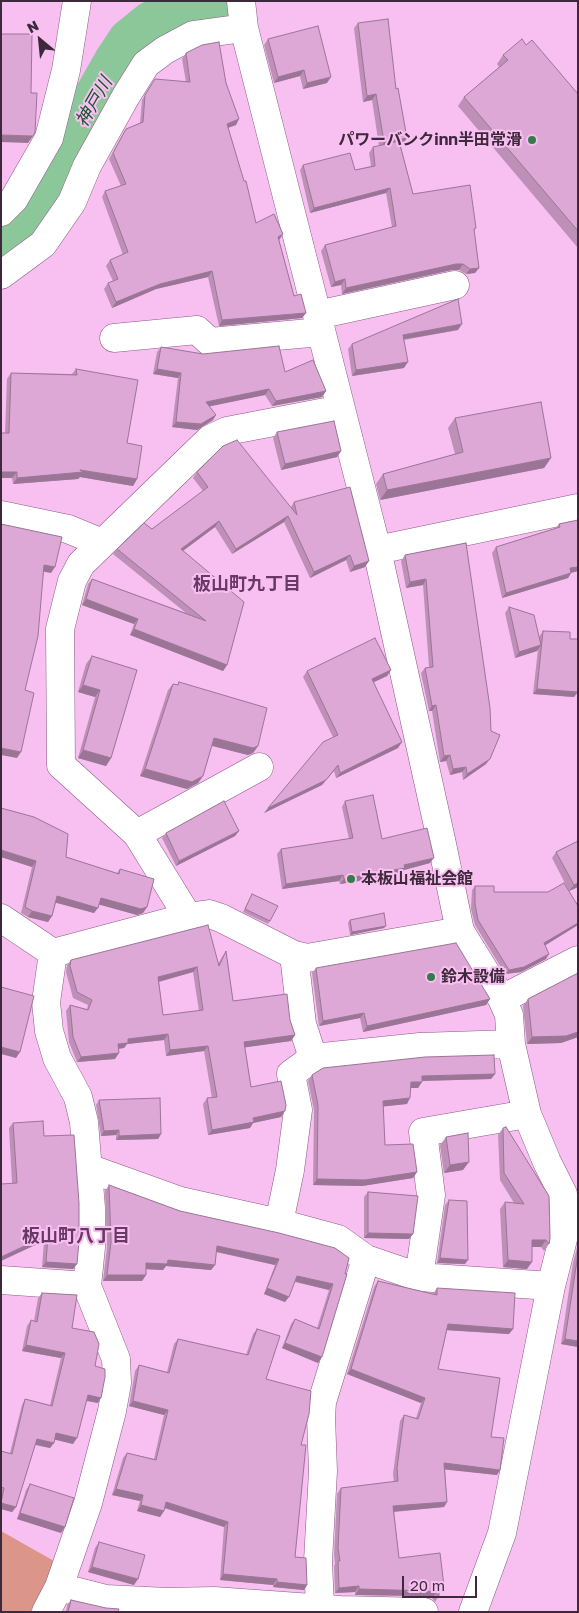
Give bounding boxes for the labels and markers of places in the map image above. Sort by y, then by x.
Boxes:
place label: パワーバンクinn半田常滑 [338,130,522,150]
marker: パワーバンクinn半田常滑 [526,134,538,146]
place label: 本板山福祉会館 [361,869,473,889]
marker: 本板山福祉会館 [345,873,357,885]
place label: 鈴木設備 [441,967,505,987]
marker: 鈴木設備 [425,971,437,983]

